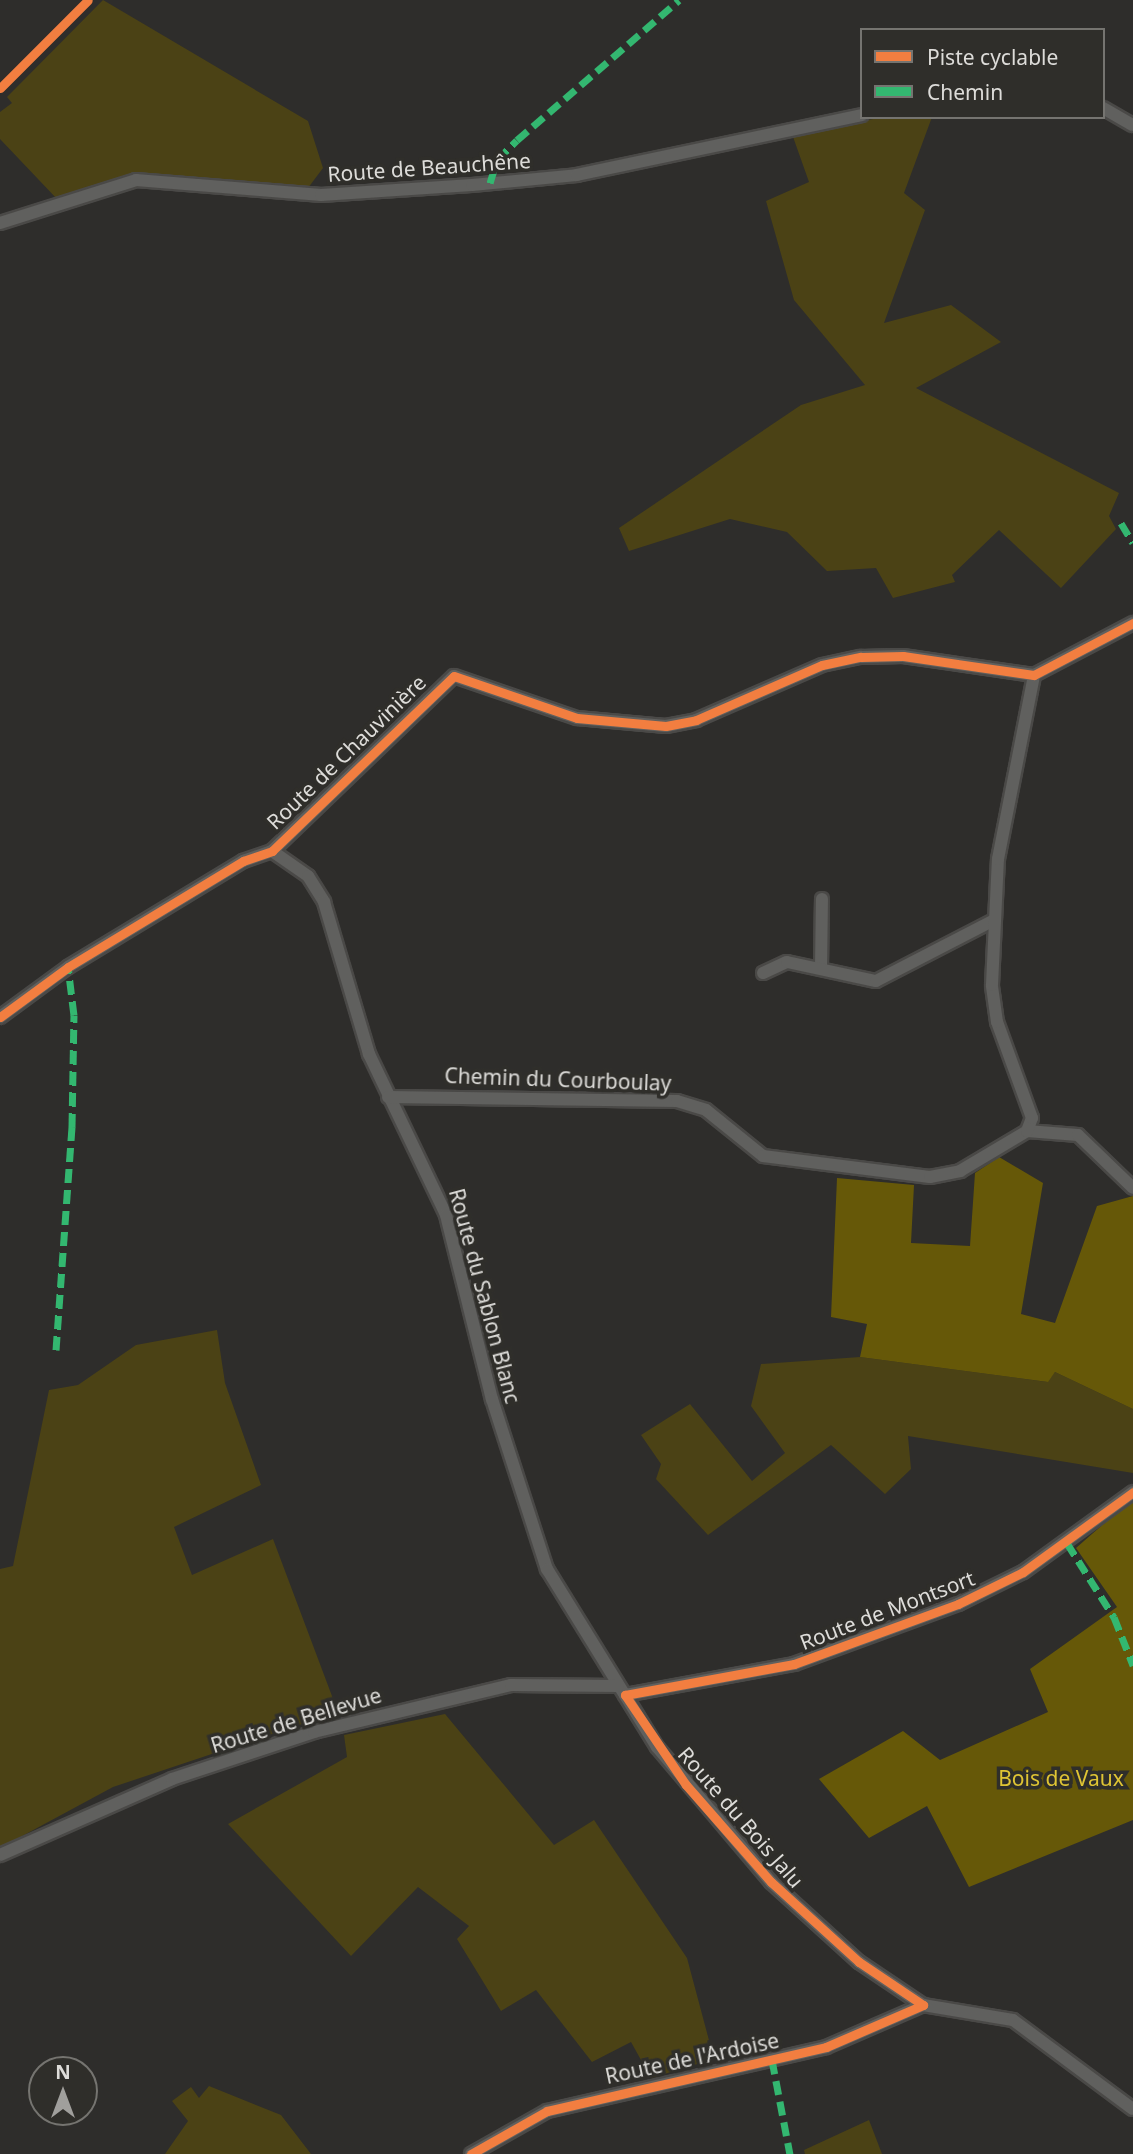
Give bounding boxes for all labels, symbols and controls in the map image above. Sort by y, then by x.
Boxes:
legend [860,28,1105,119]
text: Piste cyclable [927,43,1058,71]
text: Chemin [927,78,1003,106]
street label: Route de Beauchêne [326,147,532,187]
street label: Route de Chauvinière [261,670,431,834]
street label: Chemin du Courboulay [444,1062,672,1096]
street label: Route du Sablon Blanc [444,1186,526,1406]
street label: Route de Montsort [796,1565,978,1655]
street label: Route de Bellevue [208,1682,384,1758]
street label: Route du Bois Jalu [673,1741,809,1893]
park label: Bois de Vaux [998,1765,1124,1791]
street label: Route de l'Ardoise [603,2027,781,2089]
north arrow [28,2056,98,2126]
text: N [55,2059,71,2085]

